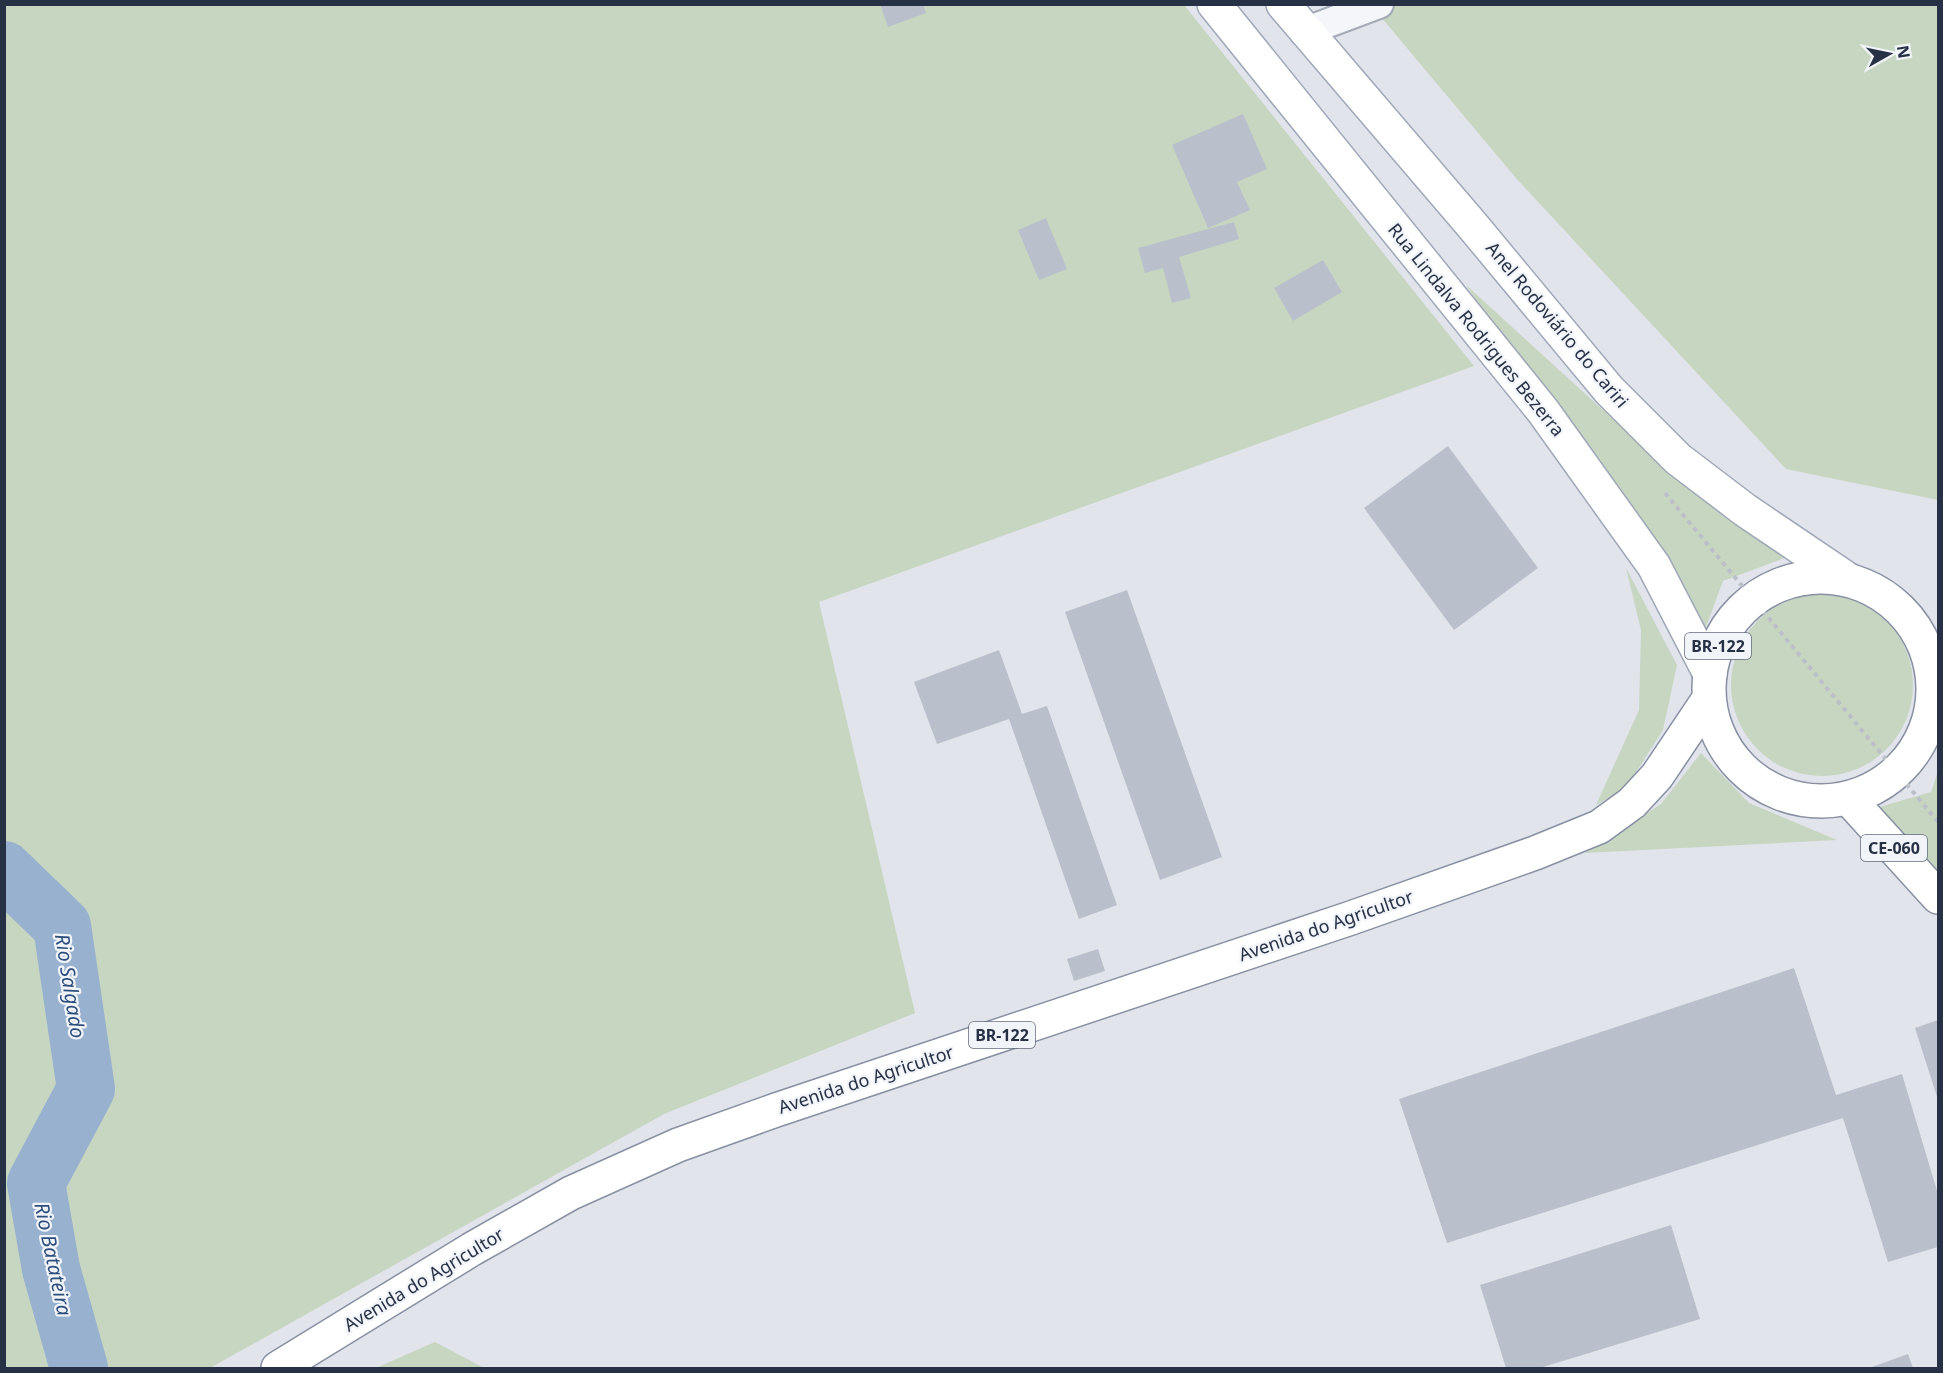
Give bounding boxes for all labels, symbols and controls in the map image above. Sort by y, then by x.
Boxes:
north arrow [1859,24,1919,84]
text: N [1892,44,1916,60]
street label: Rua Lindalva Rodrigues Bezerra [1383,218,1570,441]
street label: Anel Rodoviário do Cariri [1481,236,1634,412]
road number: BR-122 [1685,633,1751,659]
road number: CE-060 [1861,835,1927,861]
street label: Avenida do Agricultor [1235,884,1417,966]
water label: Rio Salgado [49,932,92,1040]
road number: BR-122 [969,1022,1035,1048]
street label: Avenida do Agricultor [775,1039,957,1119]
water label: Rio Batateira [28,1200,79,1318]
street label: Avenida do Agricultor [339,1221,509,1337]

